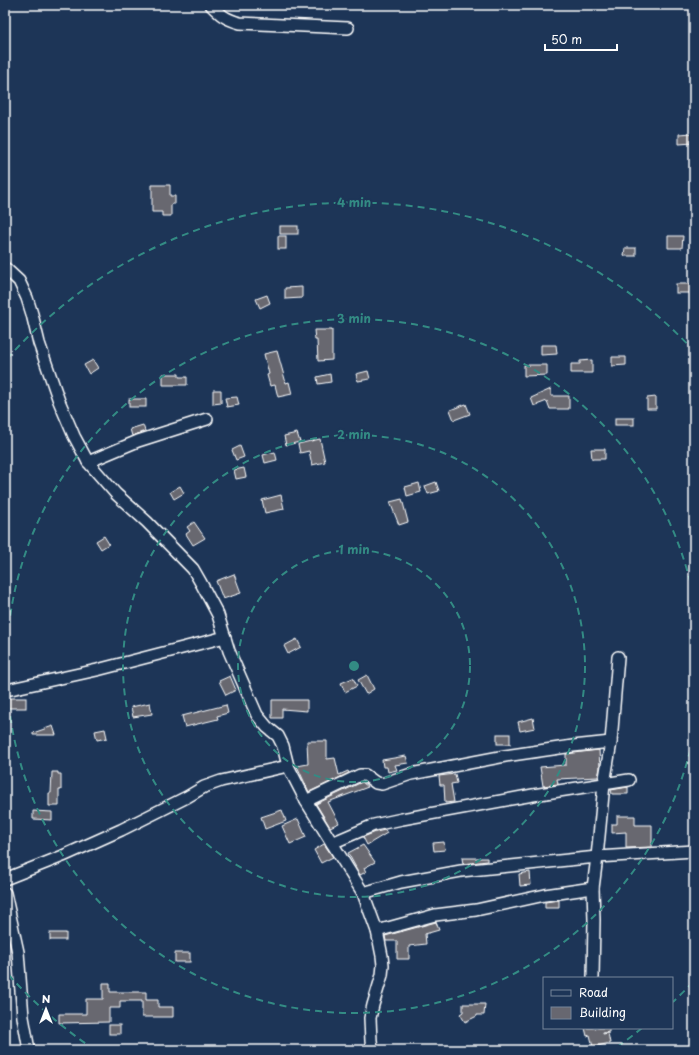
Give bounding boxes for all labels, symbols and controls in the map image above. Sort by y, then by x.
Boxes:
scale bar [545,26,617,52]
text: 50 m [551,30,582,48]
text: 4 min [337,193,371,211]
text: 3 min [337,309,371,327]
text: 2 min [337,425,371,443]
text: 1 min [338,540,370,558]
centre of rings [347,659,361,673]
legend [543,977,673,1029]
text: Road [579,983,608,1001]
north arrow [26,989,66,1029]
text: N [42,990,51,1007]
text: Building [579,1003,626,1021]

